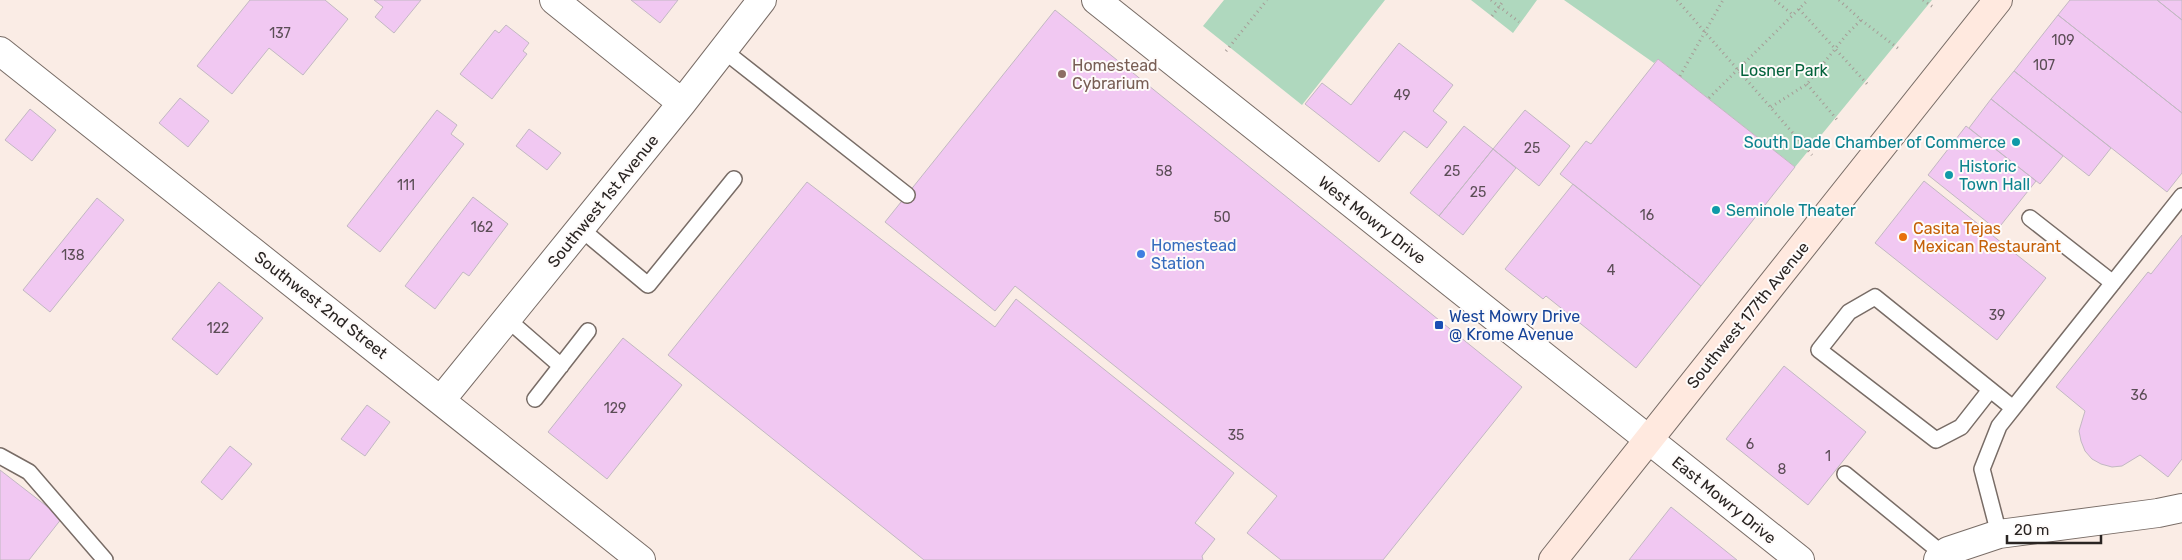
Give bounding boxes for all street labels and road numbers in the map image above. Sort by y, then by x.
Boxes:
street label: Southwest 1st Avenue [544,131,662,271]
street label: West Mowry Drive [1314,172,1430,268]
street label: Southwest 177th Avenue [1683,238,1813,392]
street label: Southwest 2nd Street [251,247,391,363]
street label: East Mowry Drive [1668,452,1780,548]

